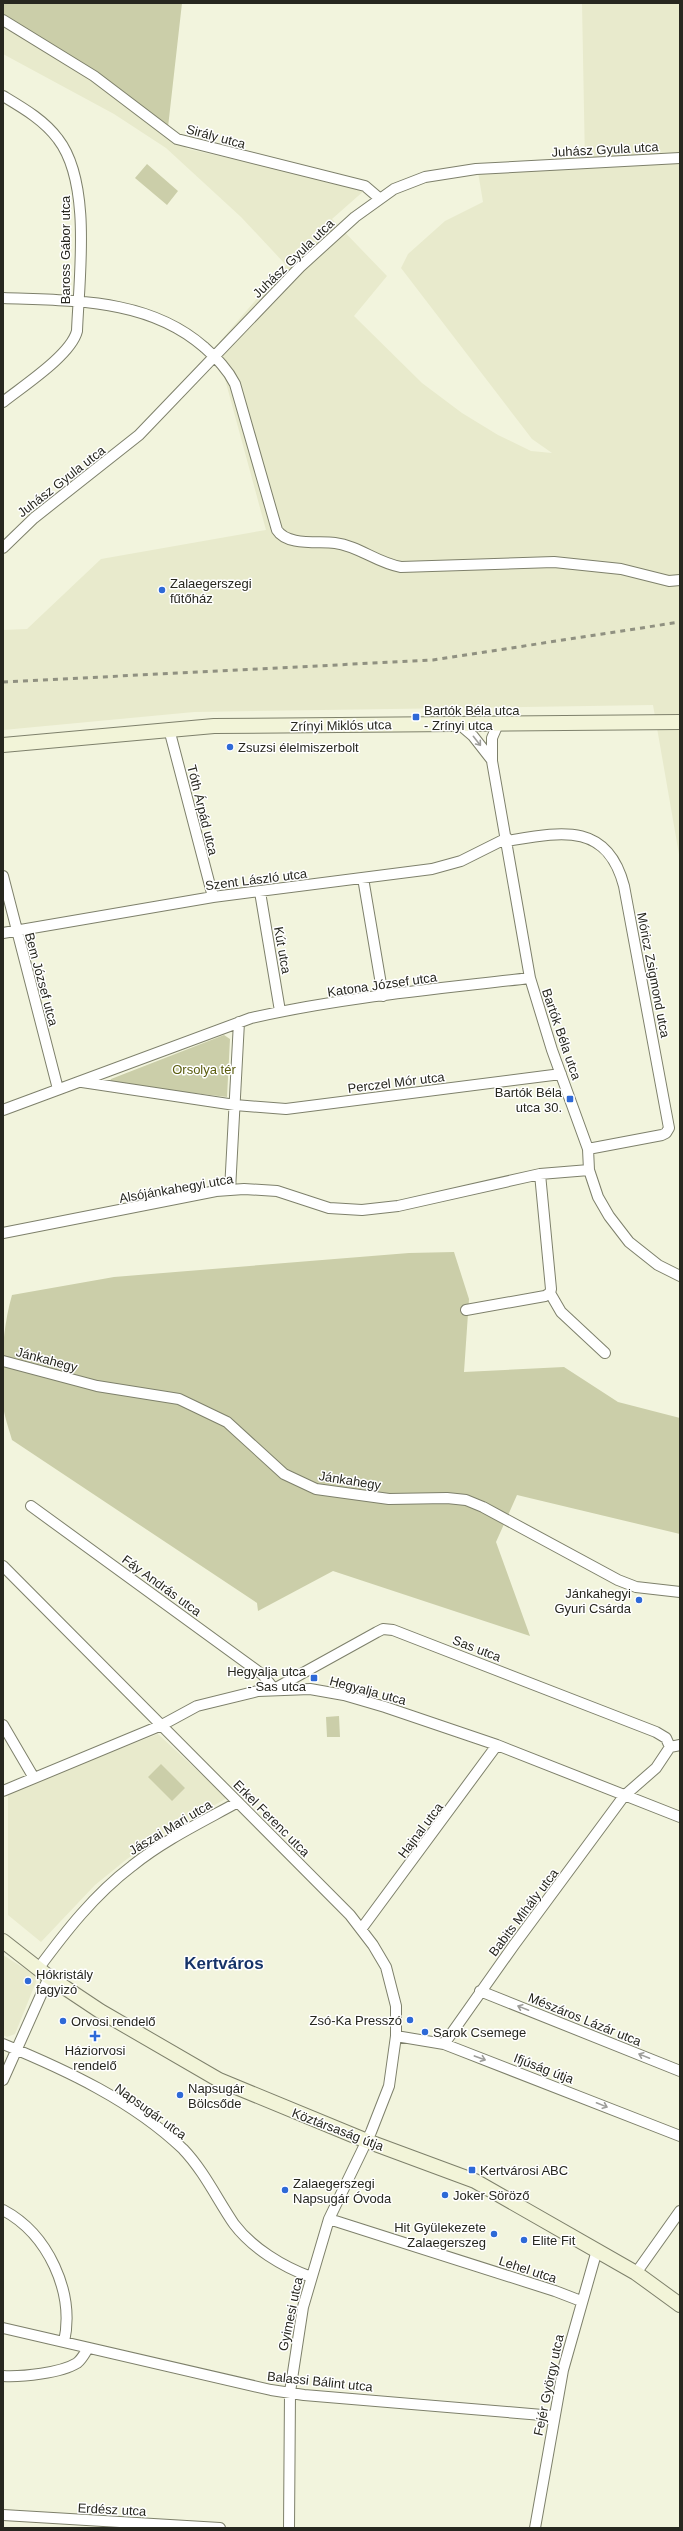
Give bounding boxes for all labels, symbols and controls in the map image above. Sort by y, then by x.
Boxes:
street label: Sirály utca [185,121,248,152]
street label: Juhász Gyula utca [551,139,660,160]
street label: Baross Gábor utca [58,195,73,304]
street label: Juhász Gyula utca [250,215,338,301]
street label: Juhász Gyula utca [15,442,109,520]
place label: Zalaegerszegi fűtőház [170,576,252,606]
marker: Zalaegerszegi fűtőház [157,585,167,595]
place label: Bartók Béla utca - Zrínyi utca [424,703,520,733]
marker: Bartók Béla utca - Zrínyi utca [411,712,421,722]
street label: Zrínyi Miklós utca [290,717,392,734]
one-way arrow [473,735,482,746]
place label: Zsuzsi élelmiszerbolt [238,740,359,755]
marker: Zsuzsi élelmiszerbolt [225,742,235,752]
street label: Tóth Árpád utca [184,763,221,858]
street label: Szent László utca [204,866,309,893]
street label: Móricz Zsigmond utca [634,911,673,1040]
street label: Kút utca [271,925,294,976]
street label: Bem József utca [22,931,61,1028]
street label: Katona József utca [326,969,439,1000]
street label: Bartók Béla utca [539,987,584,1082]
park label: Orsolya tér [172,1062,236,1077]
street label: Perczel Mór utca [347,1069,446,1096]
place label: Bartók Béla utca 30. [495,1085,563,1115]
marker: Bartók Béla utca 30. [565,1094,575,1104]
street label: Alsójánkahegyi utca [118,1171,235,1206]
street label: Jánkahegy [15,1344,80,1375]
street label: Jánkahegy [318,1468,383,1493]
street label: Fáy András utca [119,1552,205,1620]
place label: Jánkahegyi Gyuri Csárda [554,1586,632,1616]
marker: Jánkahegyi Gyuri Csárda [634,1595,644,1605]
street label: Sas utca [451,1632,504,1665]
place label: Hegyalja utca - Sas utca [227,1664,307,1694]
marker: Hegyalja utca - Sas utca [309,1673,319,1683]
street label: Hegyalja utca [328,1673,409,1708]
street label: Erkel Ferenc utca [230,1777,314,1860]
street label: Jászai Mari utca [126,1796,215,1858]
street label: Hajnal utca [395,1799,446,1861]
street label: Babits Mihály utca [486,1865,562,1959]
district label: Kertváros [184,1954,264,1973]
place label: Hókristály fagyizó [36,1967,94,1997]
marker: Hókristály fagyizó [23,1976,33,1986]
street label: Mészáros Lázár utca [526,1990,644,2049]
one-way arrow [517,2004,529,2012]
place label: Zsó-Ka Presszó [310,2013,402,2028]
place label: Orvosi rendelő [71,2014,156,2029]
marker: Zsó-Ka Presszó [405,2015,415,2025]
marker: Orvosi rendelő [58,2016,68,2026]
place label: Sarok Csemege [433,2025,526,2040]
marker: Sarok Csemege [420,2027,430,2037]
marker: Háziorvosi rendelő [90,2031,100,2041]
place label: Háziorvosi rendelő [65,2043,125,2073]
street label: Ifjúság útja [512,2050,577,2087]
one-way arrow [638,2052,650,2060]
one-way arrow [474,2054,486,2062]
street label: Napsugár utca [112,2080,190,2143]
place label: Napsugár Bölcsőde [188,2081,245,2111]
marker: Napsugár Bölcsőde [175,2090,185,2100]
one-way arrow [595,2101,607,2109]
street label: Köztársaság útja [290,2105,386,2154]
place label: Kertvárosi ABC [480,2163,568,2178]
marker: Kertvárosi ABC [467,2165,477,2175]
place label: Zalaegerszegi Napsugár Óvoda [293,2176,392,2206]
marker: Zalaegerszegi Napsugár Óvoda [280,2185,290,2195]
place label: Joker Söröző [453,2188,530,2203]
marker: Joker Söröző [440,2190,450,2200]
place label: Hit Gyülekezete Zalaegerszeg [394,2220,486,2250]
marker: Hit Gyülekezete Zalaegerszeg [489,2229,499,2239]
place label: Elite Fit [532,2233,576,2248]
marker: Elite Fit [519,2235,529,2245]
street label: Lehel utca [497,2253,559,2286]
street label: Gyimesi utca [275,2275,306,2352]
street label: Fejér György utca [530,2332,567,2437]
street label: Balassi Bálint utca [266,2368,374,2395]
street label: Erdész utca [77,2500,147,2519]

